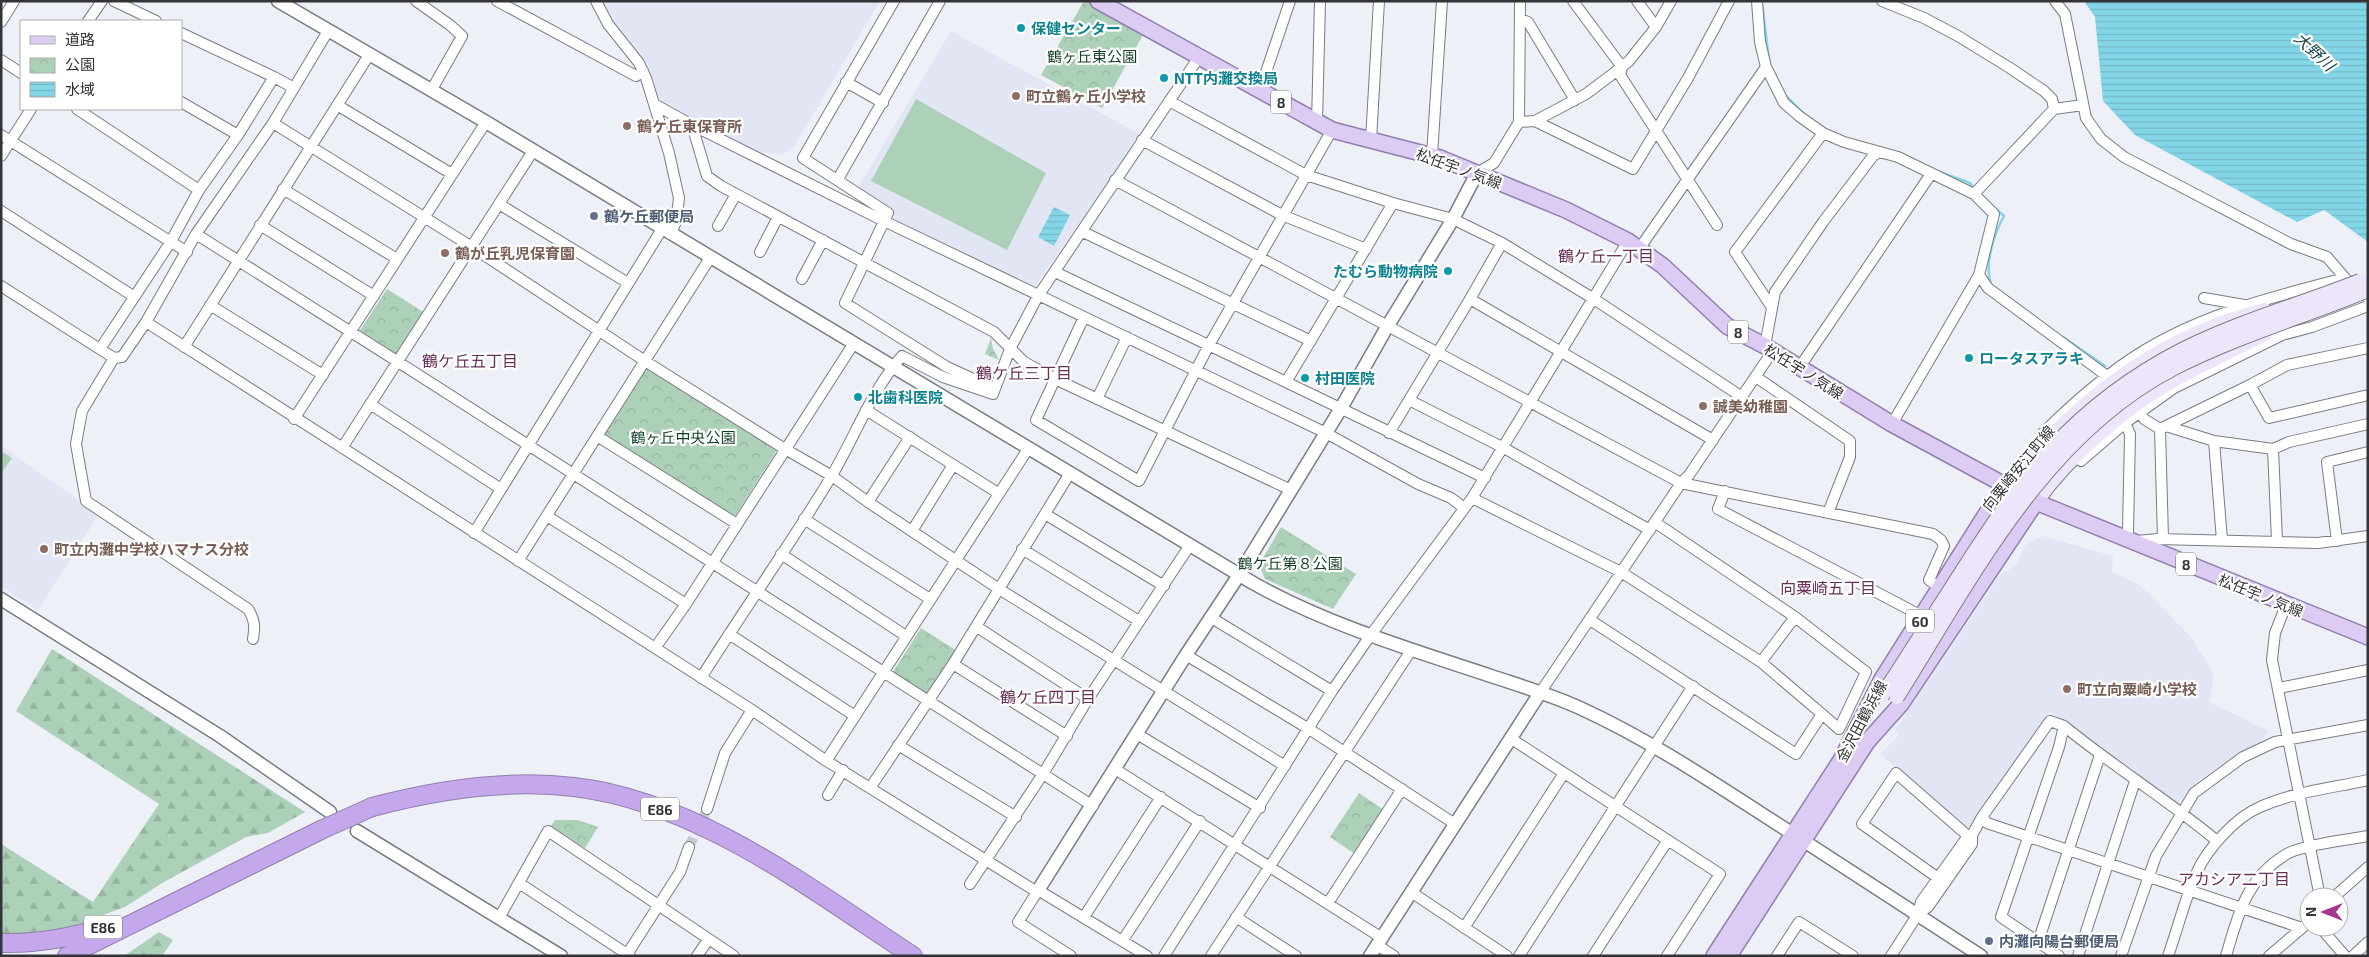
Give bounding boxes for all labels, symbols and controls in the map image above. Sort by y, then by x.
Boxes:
place label: 保健センター [1031,19,1121,37]
legend [20,20,182,110]
marker: 保健センター [1015,22,1027,34]
water label: 大野川 [2291,28,2340,76]
text: 道路 [65,30,95,48]
park label: 鶴ヶ丘東公園 [1047,47,1137,65]
text: 公園 [65,55,95,73]
place label: NTT内灘交換局 [1174,69,1278,87]
marker: NTT内灘交換局 [1158,72,1170,84]
text: 水域 [65,80,95,98]
place label: 町立鶴ヶ丘小学校 [1026,87,1146,105]
marker: 町立鶴ヶ丘小学校 [1010,90,1022,102]
road number: 8 [1271,90,1291,114]
place label: 鶴ケ丘東保育所 [637,117,742,135]
marker: 鶴ケ丘東保育所 [621,120,633,132]
street label: 松任宇ノ気線 [1414,144,1504,192]
place label: 鶴ケ丘郵便局 [604,207,694,225]
marker: 鶴ケ丘郵便局 [588,210,600,222]
place label: 鶴が丘乳児保育園 [455,244,575,262]
district label: 鶴ケ丘一丁目 [1558,246,1654,265]
marker: 鶴が丘乳児保育園 [439,247,451,259]
place label: たむら動物病院 [1333,262,1438,280]
marker: たむら動物病院 [1442,265,1454,277]
road number: 8 [1728,321,1748,344]
street label: 松任宇ノ気線 [1761,340,1847,402]
place label: ロータスアラキ [1979,349,2084,367]
district label: 鶴ケ丘五丁目 [422,351,518,370]
marker: ロータスアラキ [1963,352,1975,364]
district label: 鶴ケ丘三丁目 [976,363,1072,382]
place label: 村田医院 [1315,369,1375,387]
marker: 村田医院 [1299,372,1311,384]
place label: 北歯科医院 [868,388,943,406]
marker: 北歯科医院 [852,391,864,403]
place label: 誠美幼稚園 [1713,397,1788,415]
marker: 誠美幼稚園 [1697,400,1709,412]
street label: 向粟崎安江町線 [1978,422,2058,514]
park label: 鶴ヶ丘中央公園 [630,428,736,446]
place label: 町立内灘中学校ハマナス分校 [54,540,249,558]
marker: 町立内灘中学校ハマナス分校 [38,543,50,555]
road number: 8 [2176,552,2196,576]
park label: 鶴ケ丘第８公園 [1237,554,1343,572]
street label: 松任宇ノ気線 [2216,570,2306,620]
district label: 向粟崎五丁目 [1780,578,1876,597]
road number: 60 [1906,610,1934,632]
street label: 金沢田鶴浜線 [1832,677,1890,765]
place label: 町立向粟崎小学校 [2077,680,2197,698]
marker: 町立向粟崎小学校 [2061,683,2073,695]
district label: 鶴ケ丘四丁目 [1000,687,1096,706]
road number: E86 [641,798,679,821]
district label: アカシア二丁目 [2178,869,2290,888]
north arrow [2299,887,2349,937]
text: N [2302,907,2319,917]
road number: E86 [84,916,122,939]
place label: 内灘向陽台郵便局 [1999,932,2119,950]
marker: 内灘向陽台郵便局 [1983,935,1995,947]

